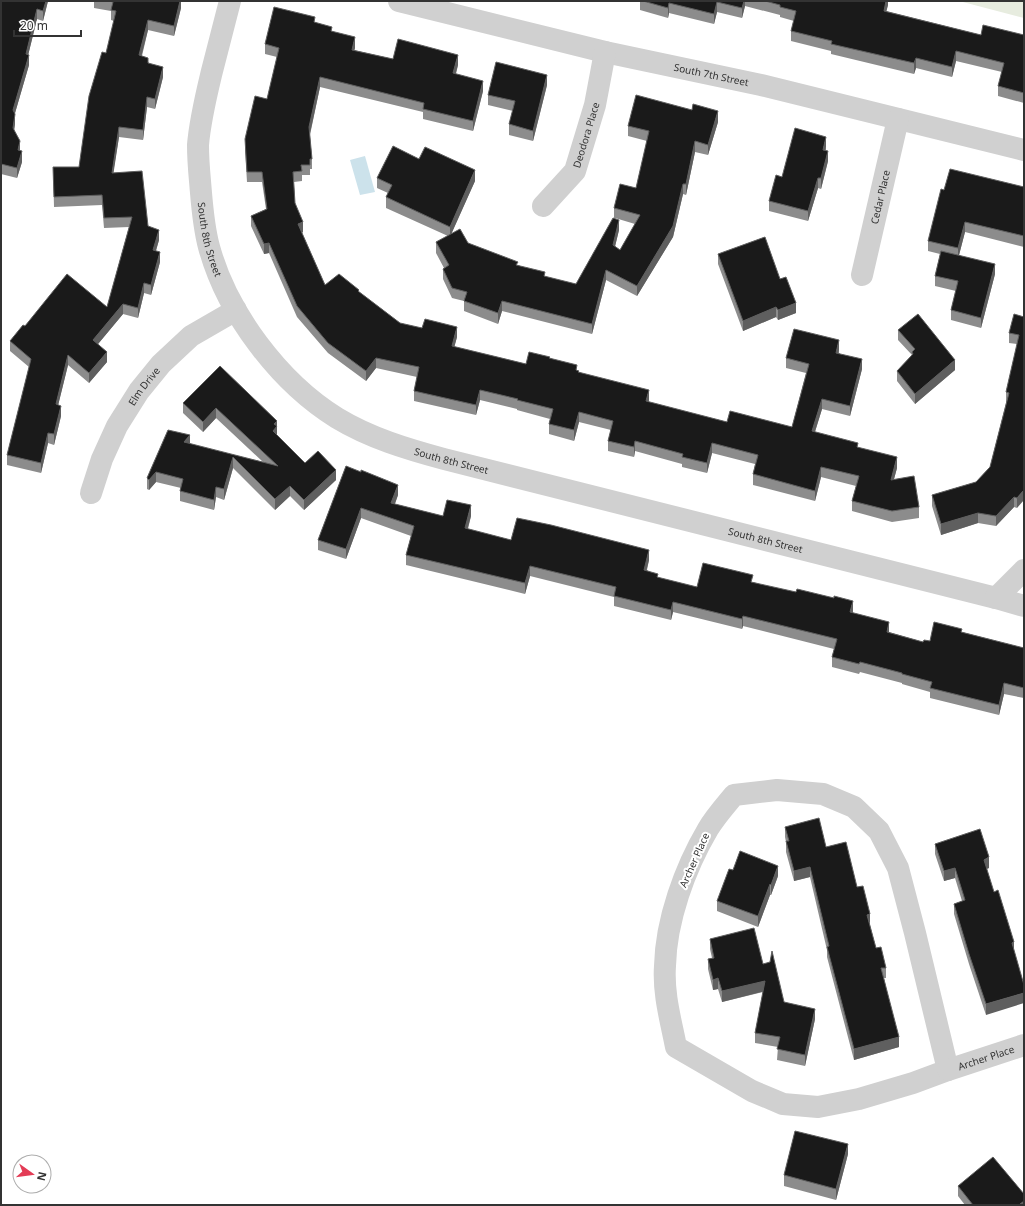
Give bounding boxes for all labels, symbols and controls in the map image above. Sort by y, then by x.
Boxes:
scale bar [14,12,81,38]
text: 20 m [20,17,48,34]
street label: South 7th Street [673,60,751,89]
street label: Deodora Place [569,100,603,170]
street label: Cedar Place [867,168,893,226]
street label: South 8th Street [195,202,226,279]
street label: Elm Drive [125,364,163,408]
street label: South 8th Street [413,444,490,477]
street label: South 8th Street [727,524,805,556]
street label: Archer Place [676,830,712,890]
street label: Archer Place [956,1042,1016,1073]
north arrow [12,1154,52,1194]
text: N [34,1170,51,1183]

